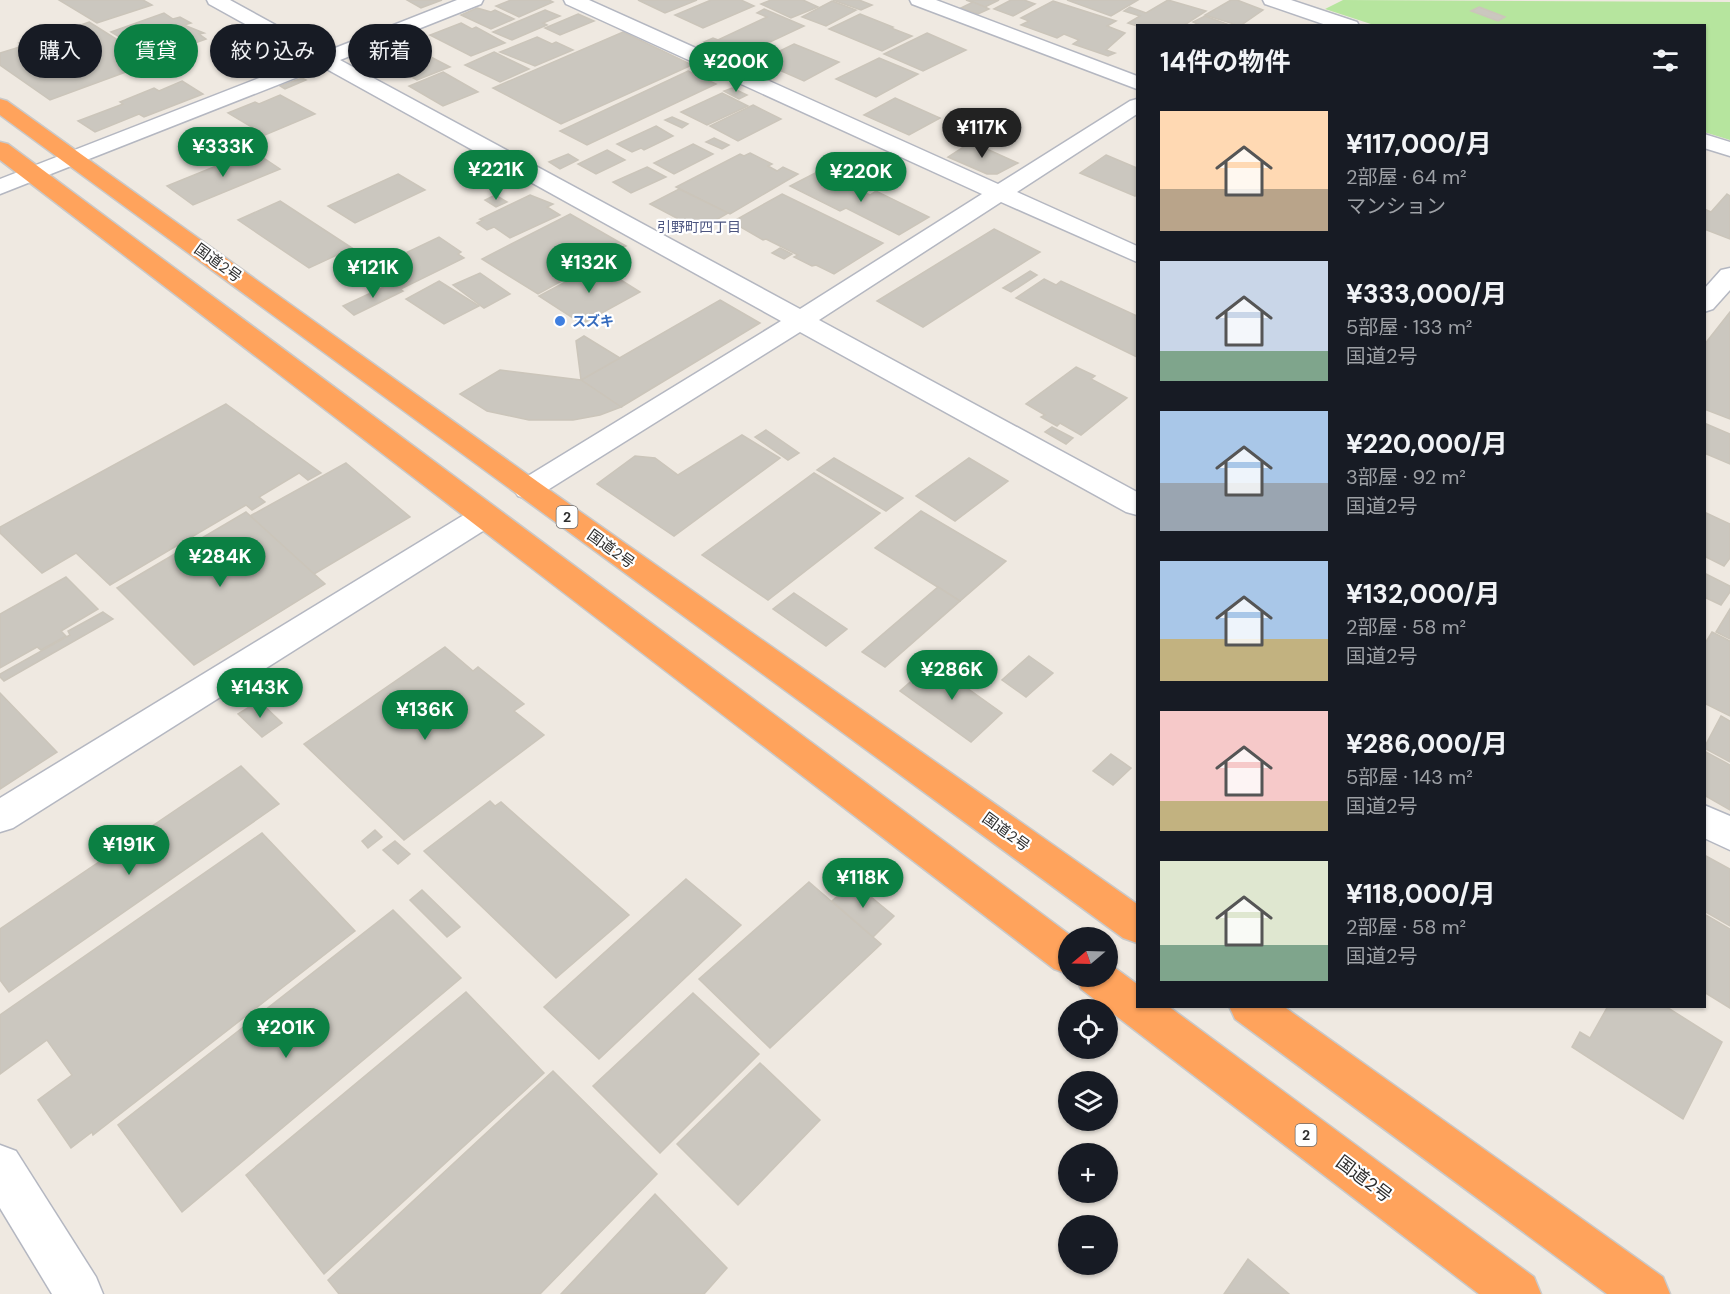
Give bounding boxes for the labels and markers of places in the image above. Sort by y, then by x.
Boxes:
pin: ¥200K [694,42,778,93]
pin: ¥117K [940,108,1024,159]
pin: ¥333K [181,127,265,178]
pin: ¥221K [454,150,538,201]
pin: ¥220K [819,152,903,203]
pin: ¥132K [547,243,631,294]
pin: ¥121K [331,248,415,299]
place label: スズキ [572,312,614,330]
marker: スズキ [553,314,567,328]
pin: ¥284K [178,537,262,588]
pin: ¥286K [910,650,994,701]
pin: ¥143K [218,668,302,719]
pin: ¥136K [383,690,467,741]
pin: ¥191K [87,825,171,876]
pin: ¥118K [821,858,905,909]
pin: ¥201K [244,1008,328,1059]

